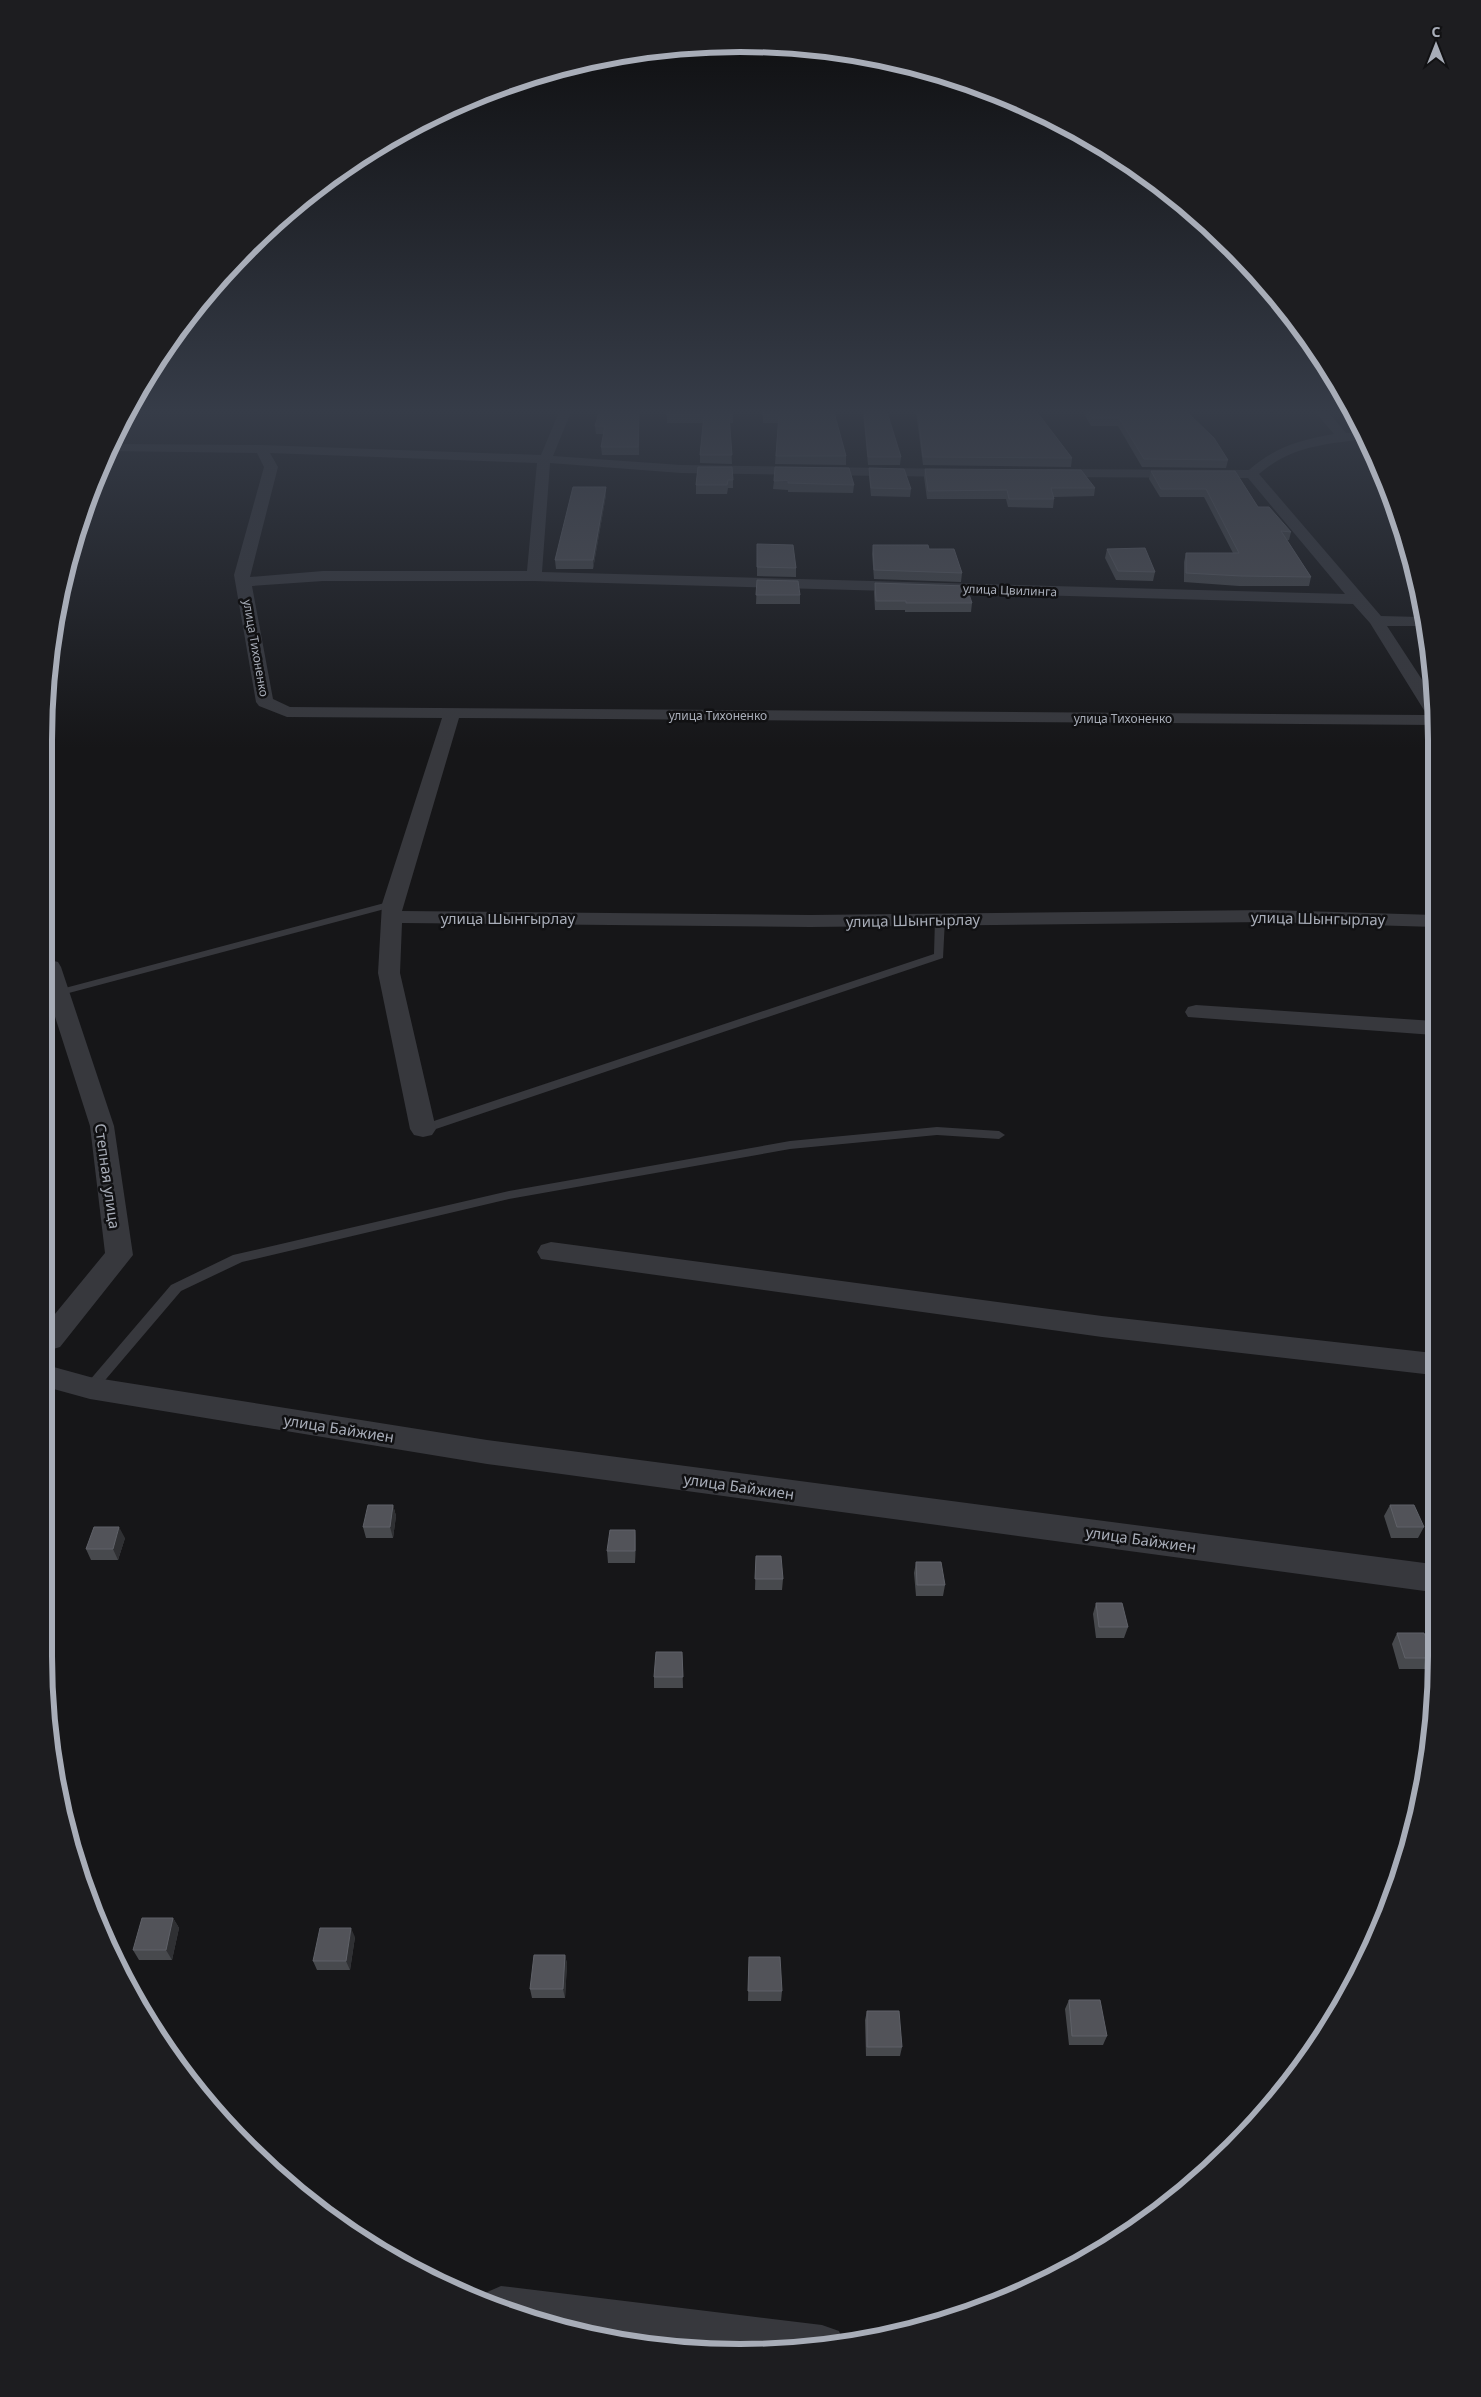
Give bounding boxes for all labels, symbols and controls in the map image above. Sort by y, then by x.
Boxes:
north arrow [1411,20,1461,70]
text: С [1431,22,1441,41]
street label: улица Цвилинга [963,580,1057,600]
street label: улица Тихоненко [239,598,273,698]
street label: улица Тихоненко [669,707,767,724]
street label: улица Тихоненко [1074,710,1172,727]
street label: улица Шынгырлау [1251,907,1386,929]
street label: улица Шынгырлау [441,908,575,928]
street label: улица Шынгырлау [846,909,981,931]
street label: Степная улица [91,1122,125,1230]
street label: улица Байжиен [282,1409,396,1447]
street label: улица Байжиен [682,1468,796,1504]
street label: улица Байжиен [1084,1521,1198,1557]

